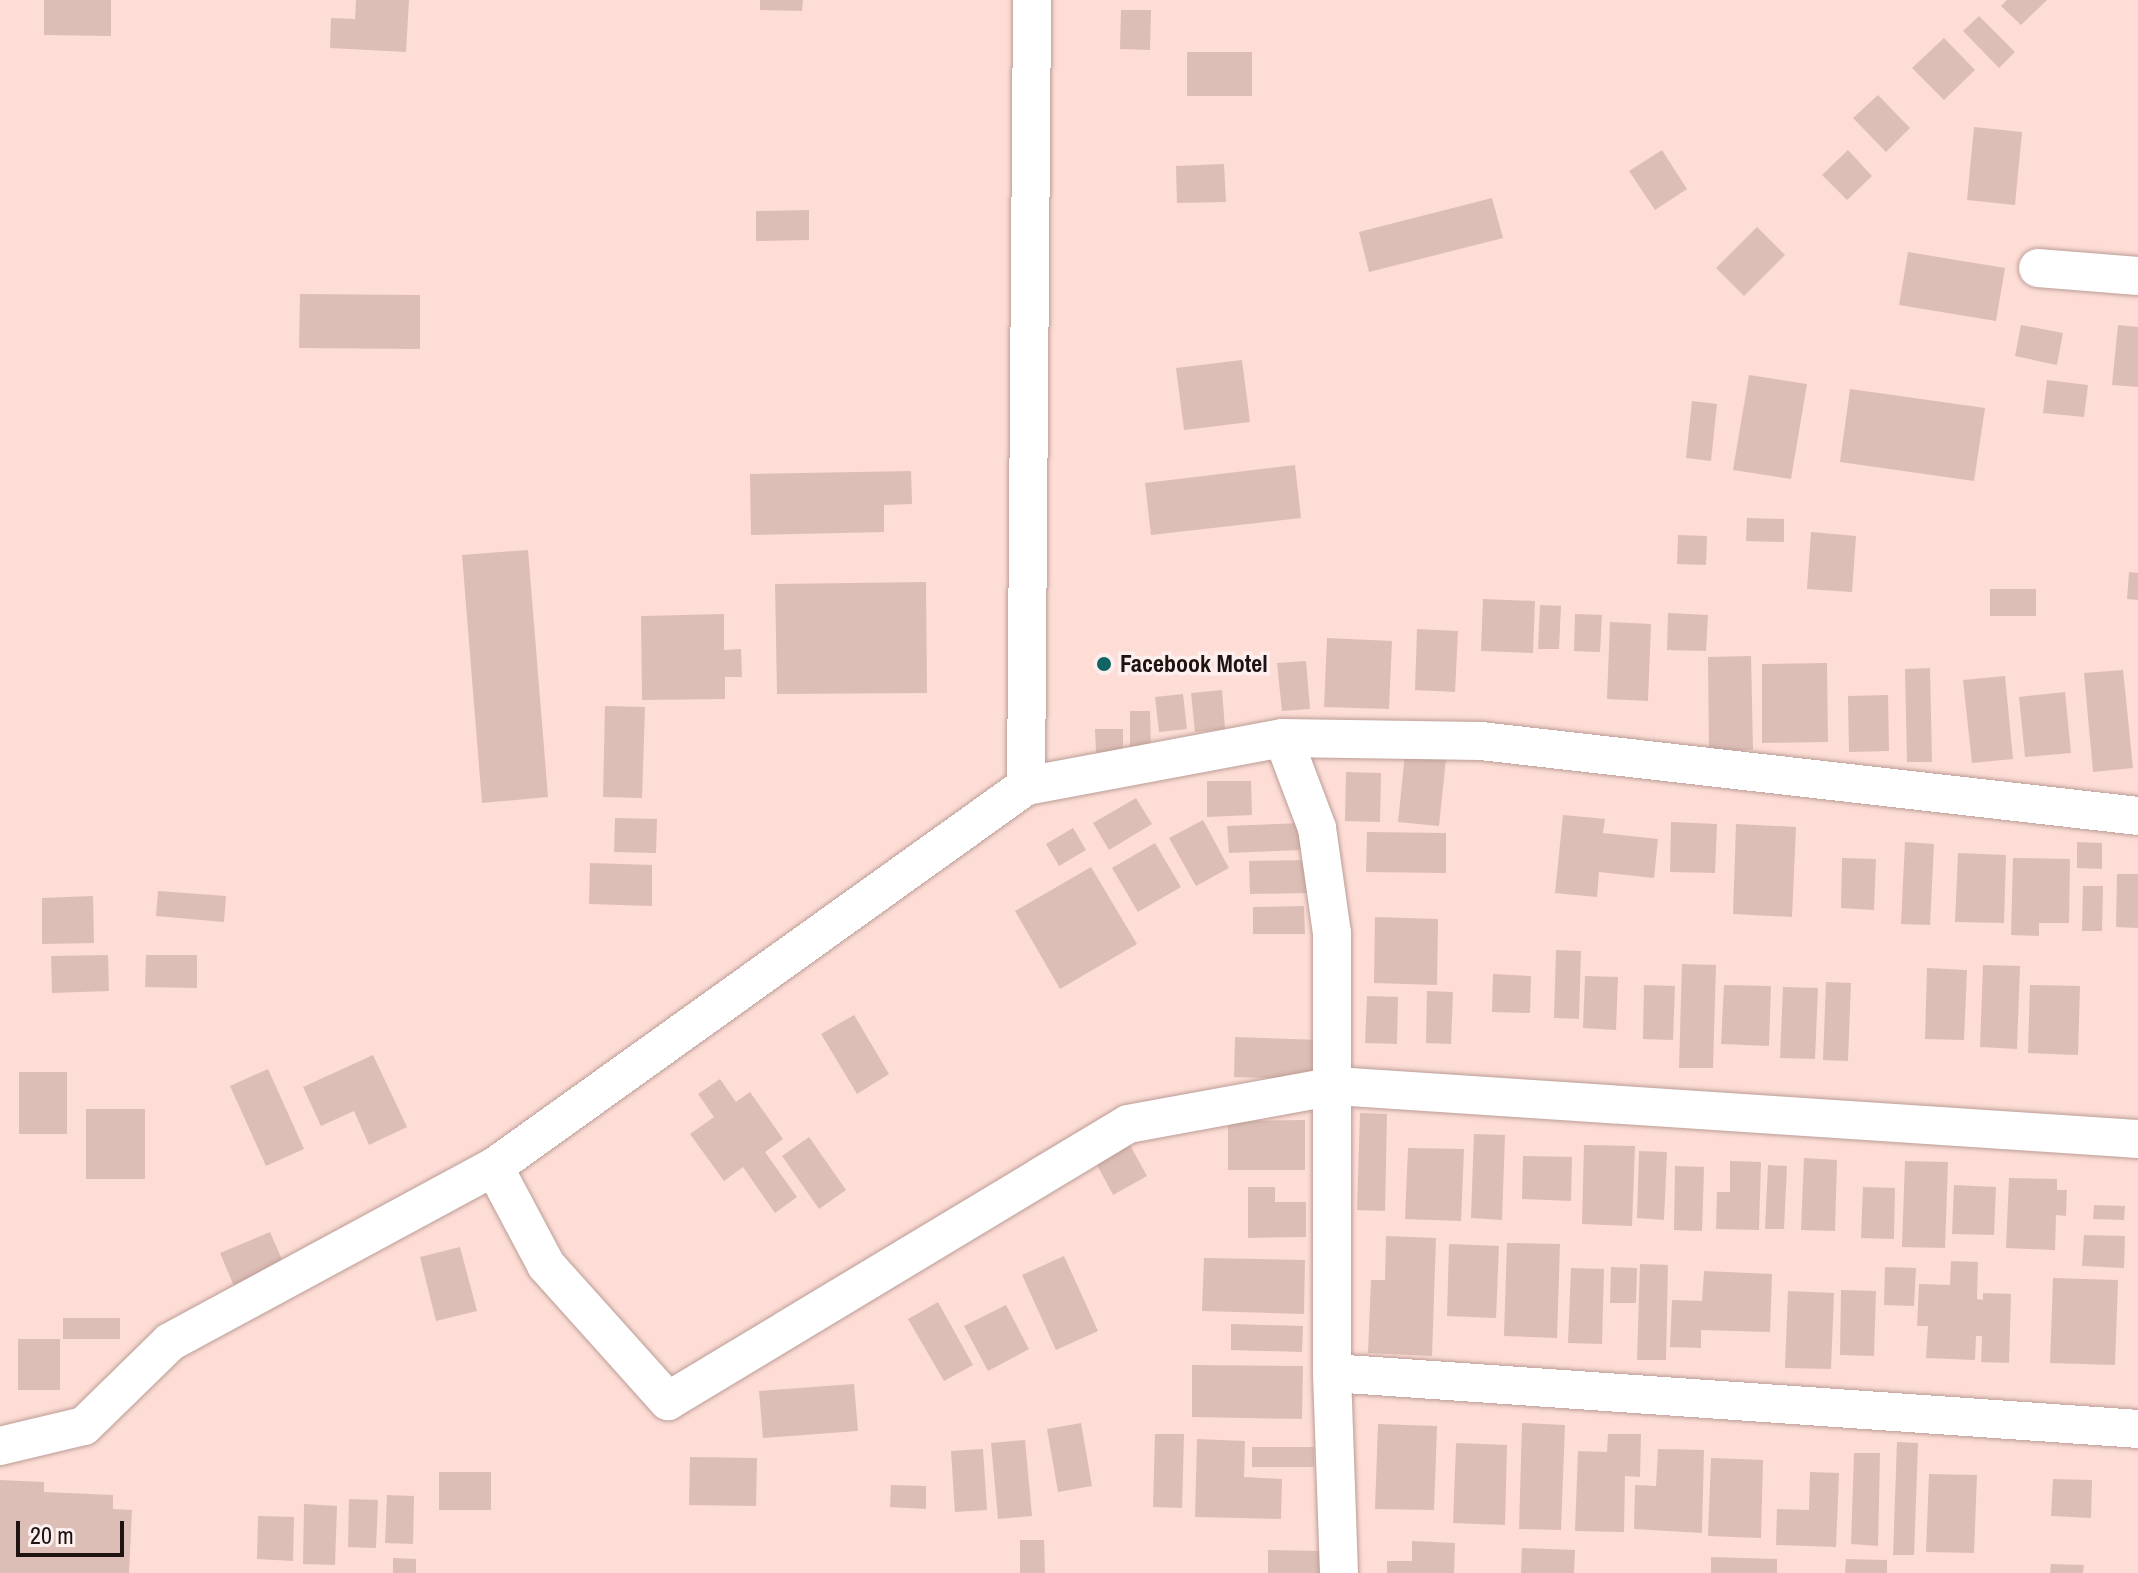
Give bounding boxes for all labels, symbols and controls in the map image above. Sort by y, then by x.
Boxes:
place label: Facebook Motel [1120,650,1268,678]
marker: Facebook Motel [1095,655,1113,673]
scale bar [20,1505,128,1555]
text: 20 m [30,1519,74,1551]

